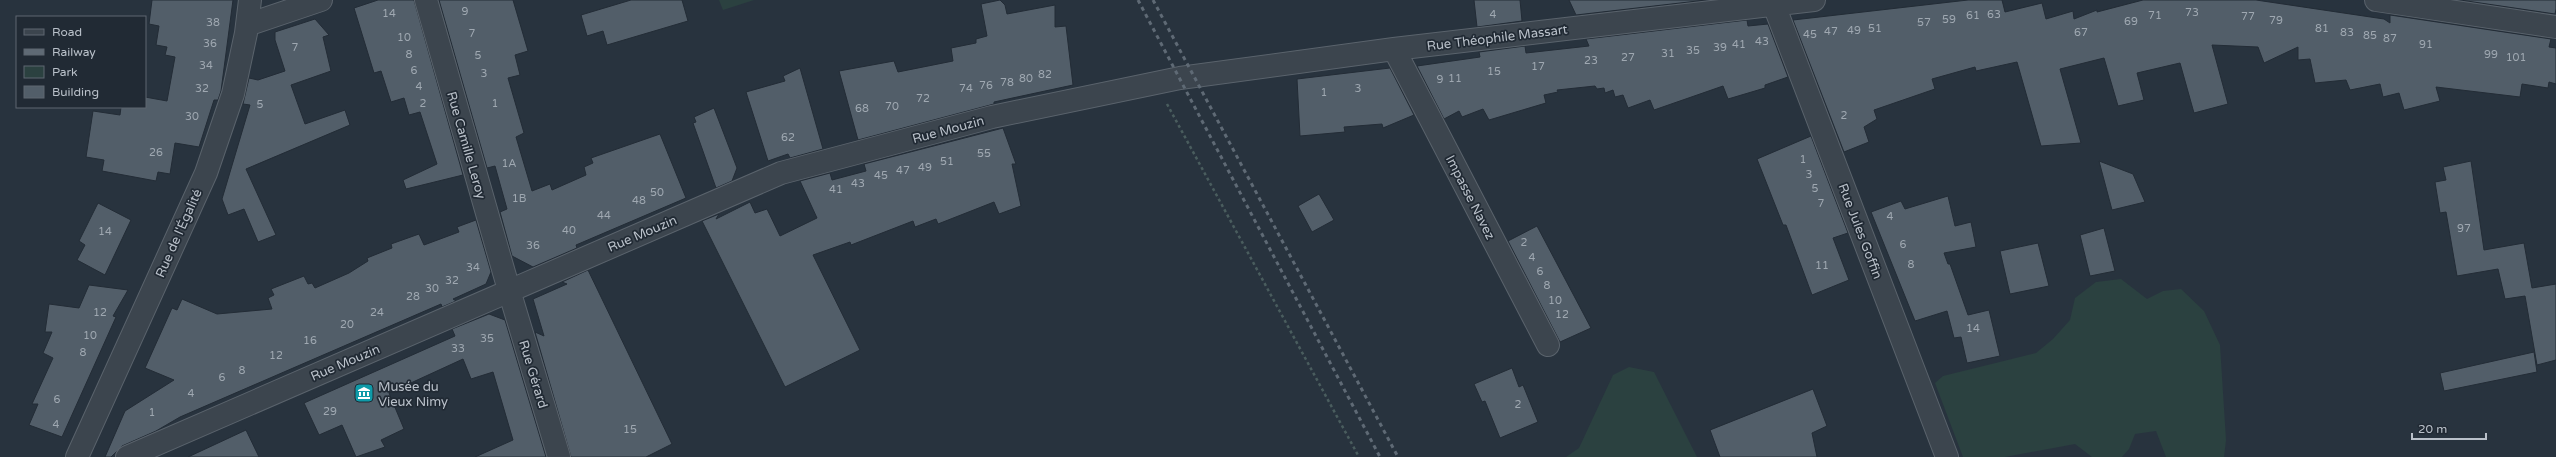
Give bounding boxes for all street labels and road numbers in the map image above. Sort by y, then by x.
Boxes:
street label: Rue Théophile Massart [1426,21,1569,55]
street label: Rue Camille Leroy [443,90,489,201]
street label: Rue Mouzin [911,113,986,147]
street label: Impasse Navez [1442,153,1498,242]
street label: Rue Jules Goffin [1834,181,1886,281]
street label: Rue de l'Égalité [152,187,206,280]
street label: Rue Mouzin [605,212,679,256]
street label: Rue Gérard [515,338,551,410]
street label: Rue Mouzin [308,341,382,385]

